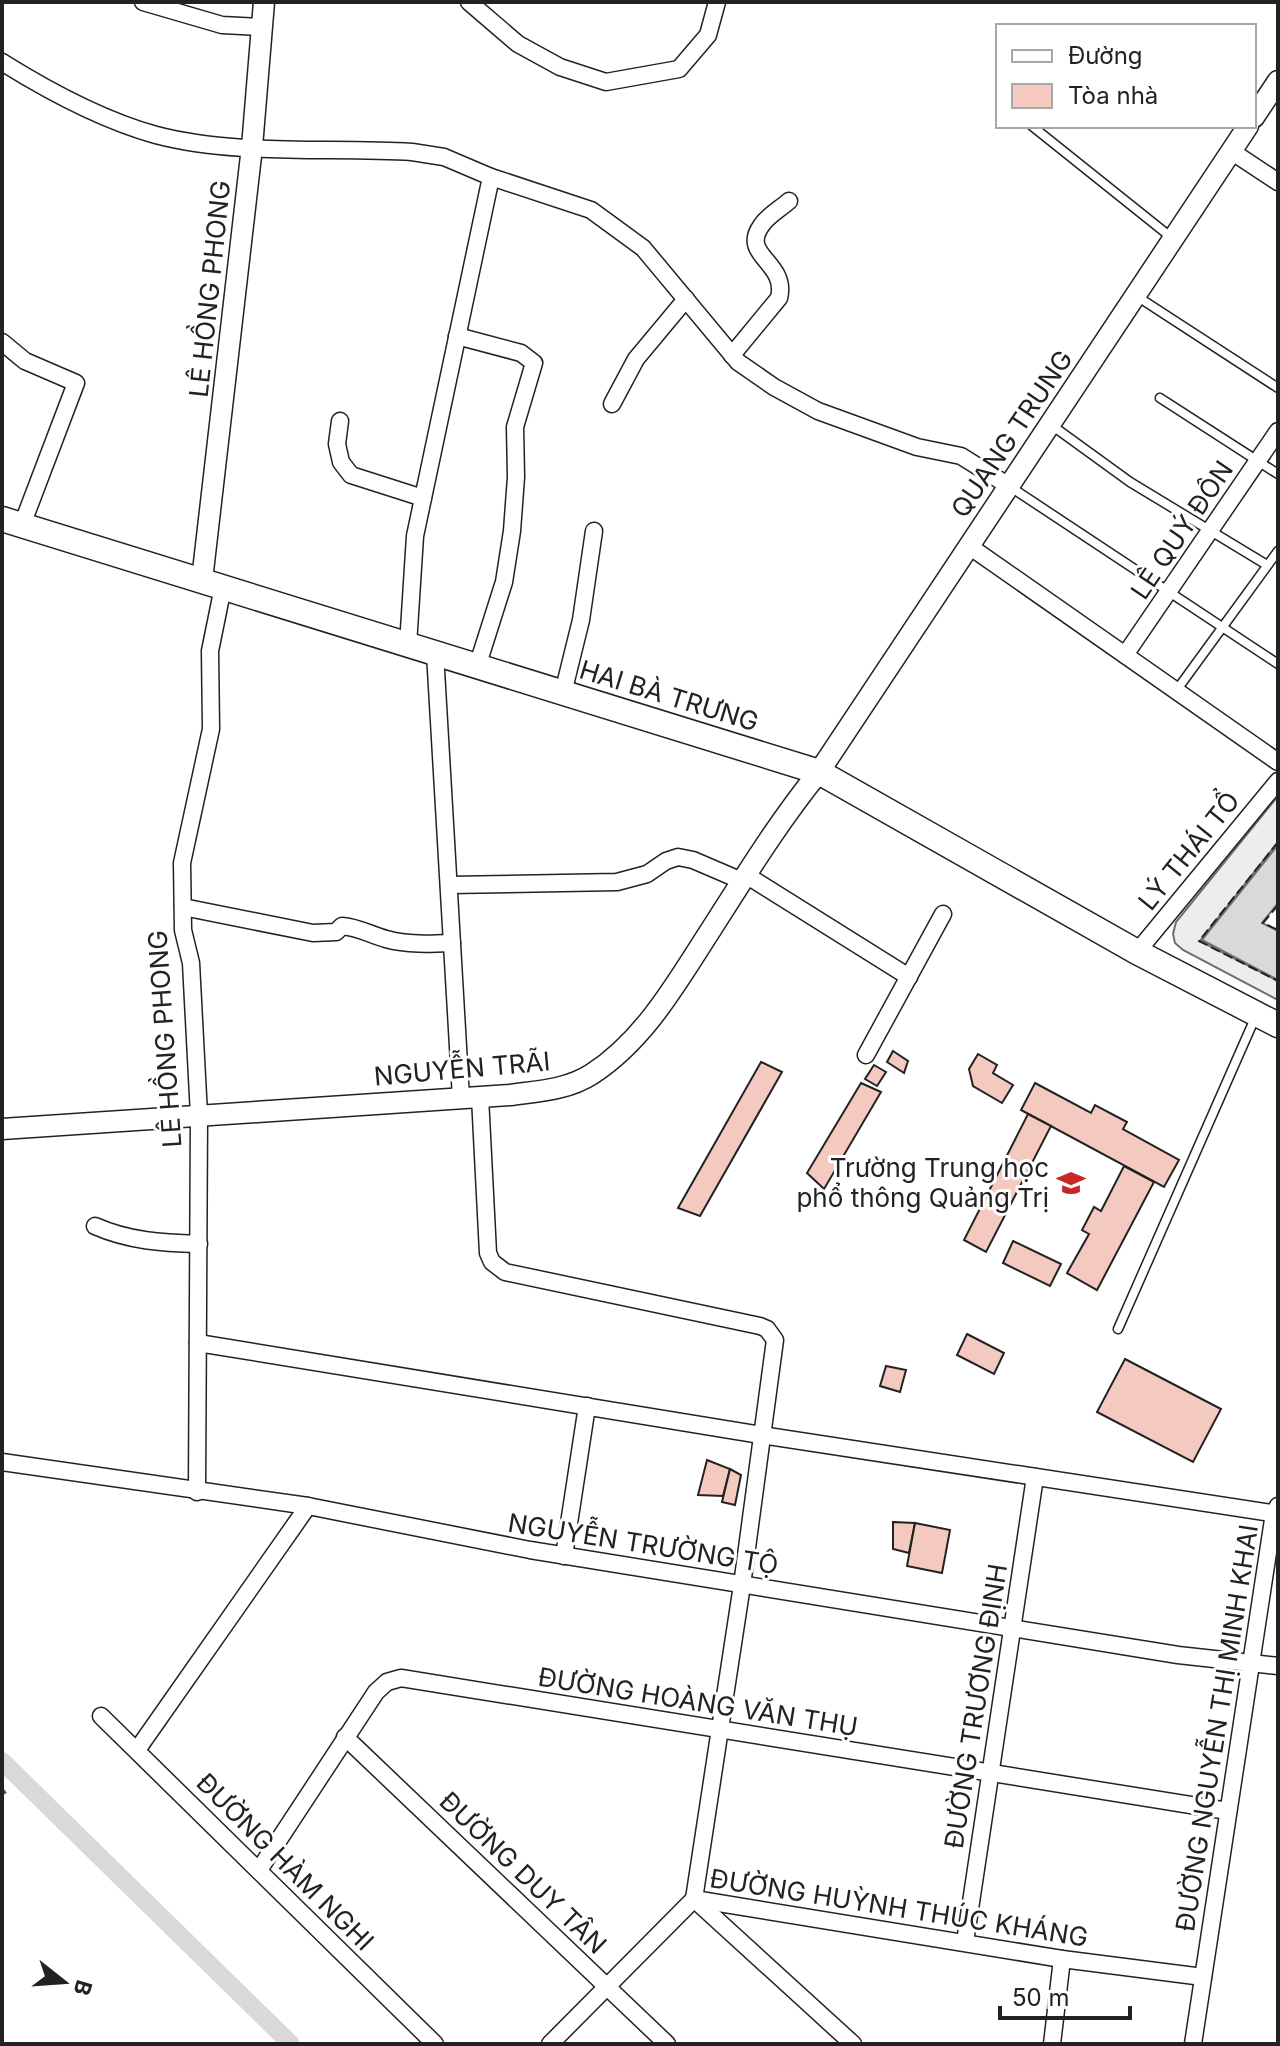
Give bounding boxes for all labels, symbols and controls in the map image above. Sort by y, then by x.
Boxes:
legend [996,24,1256,128]
text: Đường [1068,41,1143,70]
text: Tòa nhà [1068,81,1158,110]
street label: LÊ HỒNG PHONG [179,179,236,399]
street label: QUANG TRUNG [944,344,1079,523]
street label: LÊ QUÝ ĐÔN [1124,455,1239,605]
street label: HAI BÀ TRƯNG [576,654,762,737]
street label: LÝ THÁI TỔ [1128,783,1246,916]
street label: LÊ HỒNG PHONG [137,929,188,1149]
street label: NGUYỄN TRÃI [372,1041,551,1092]
place label: Trường Trung học phổ thông Quảng Trị [796,1152,1049,1213]
school or university icon: Trường Trung học phổ thông Quảng Trị [1056,1168,1086,1198]
street label: NGUYỄN TRƯỜNG TỘ [506,1503,781,1580]
street label: ĐƯỜNG NGUYỄN THỊ MINH KHAI [1165,1522,1264,1934]
street label: ĐƯỜNG TRƯƠNG ĐỊNH [938,1561,1013,1850]
street label: ĐƯỜNG HOÀNG VĂN THỤ [536,1661,860,1742]
street label: ĐƯỜNG HÀM NGHI [190,1767,380,1957]
street label: ĐƯỜNG DUY TÂN [434,1785,613,1960]
street label: ĐƯỜNG HUỲNH THÚC KHÁNG [708,1862,1090,1953]
north arrow [24,1942,104,2022]
scale bar [1000,1970,1130,2020]
text: B [69,1977,98,1999]
text: 50 m [1012,1983,1070,2012]

